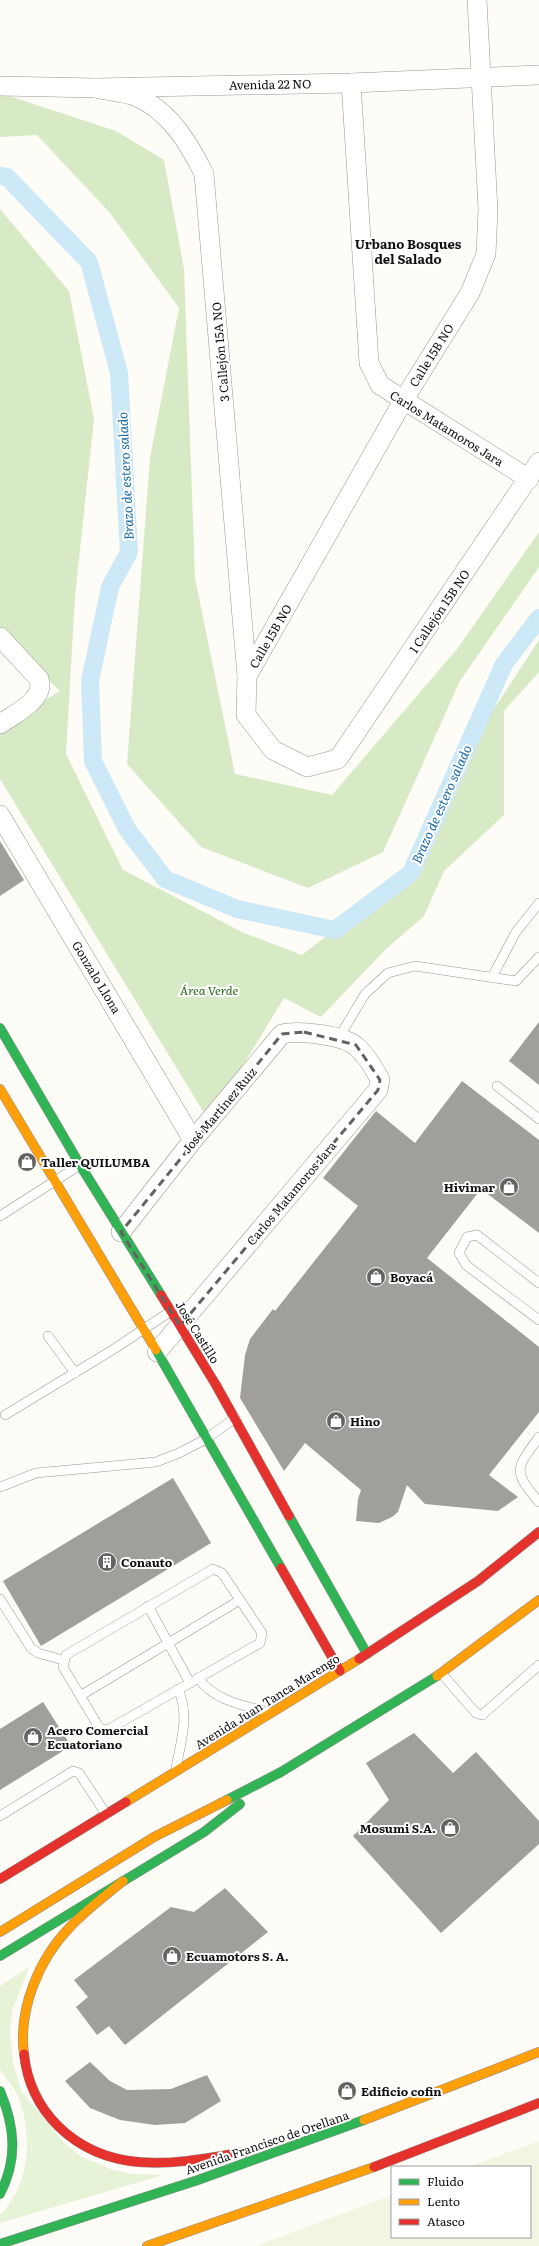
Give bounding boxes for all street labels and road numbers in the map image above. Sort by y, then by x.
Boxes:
street label: Avenida 22 NO [229,74,311,94]
street label: 3 Callejón 15A NO [207,301,233,403]
street label: Calle 15B NO [404,320,458,390]
street label: Carlos Matamoros Jara [387,386,508,471]
street label: 1 Callejón 15B NO [404,566,474,656]
street label: Calle 15B NO [244,600,296,672]
street label: Gonzalo Llona [68,937,126,1017]
street label: José Martínez Ruiz [178,1063,261,1157]
street label: Carlos Matamoros Jara [242,1137,340,1249]
street label: José Castillo [172,1297,224,1367]
street label: Avenida Juan Tanca Marengo [191,1649,343,1753]
street label: Avenida Francisco de Orellana [183,2105,352,2179]

